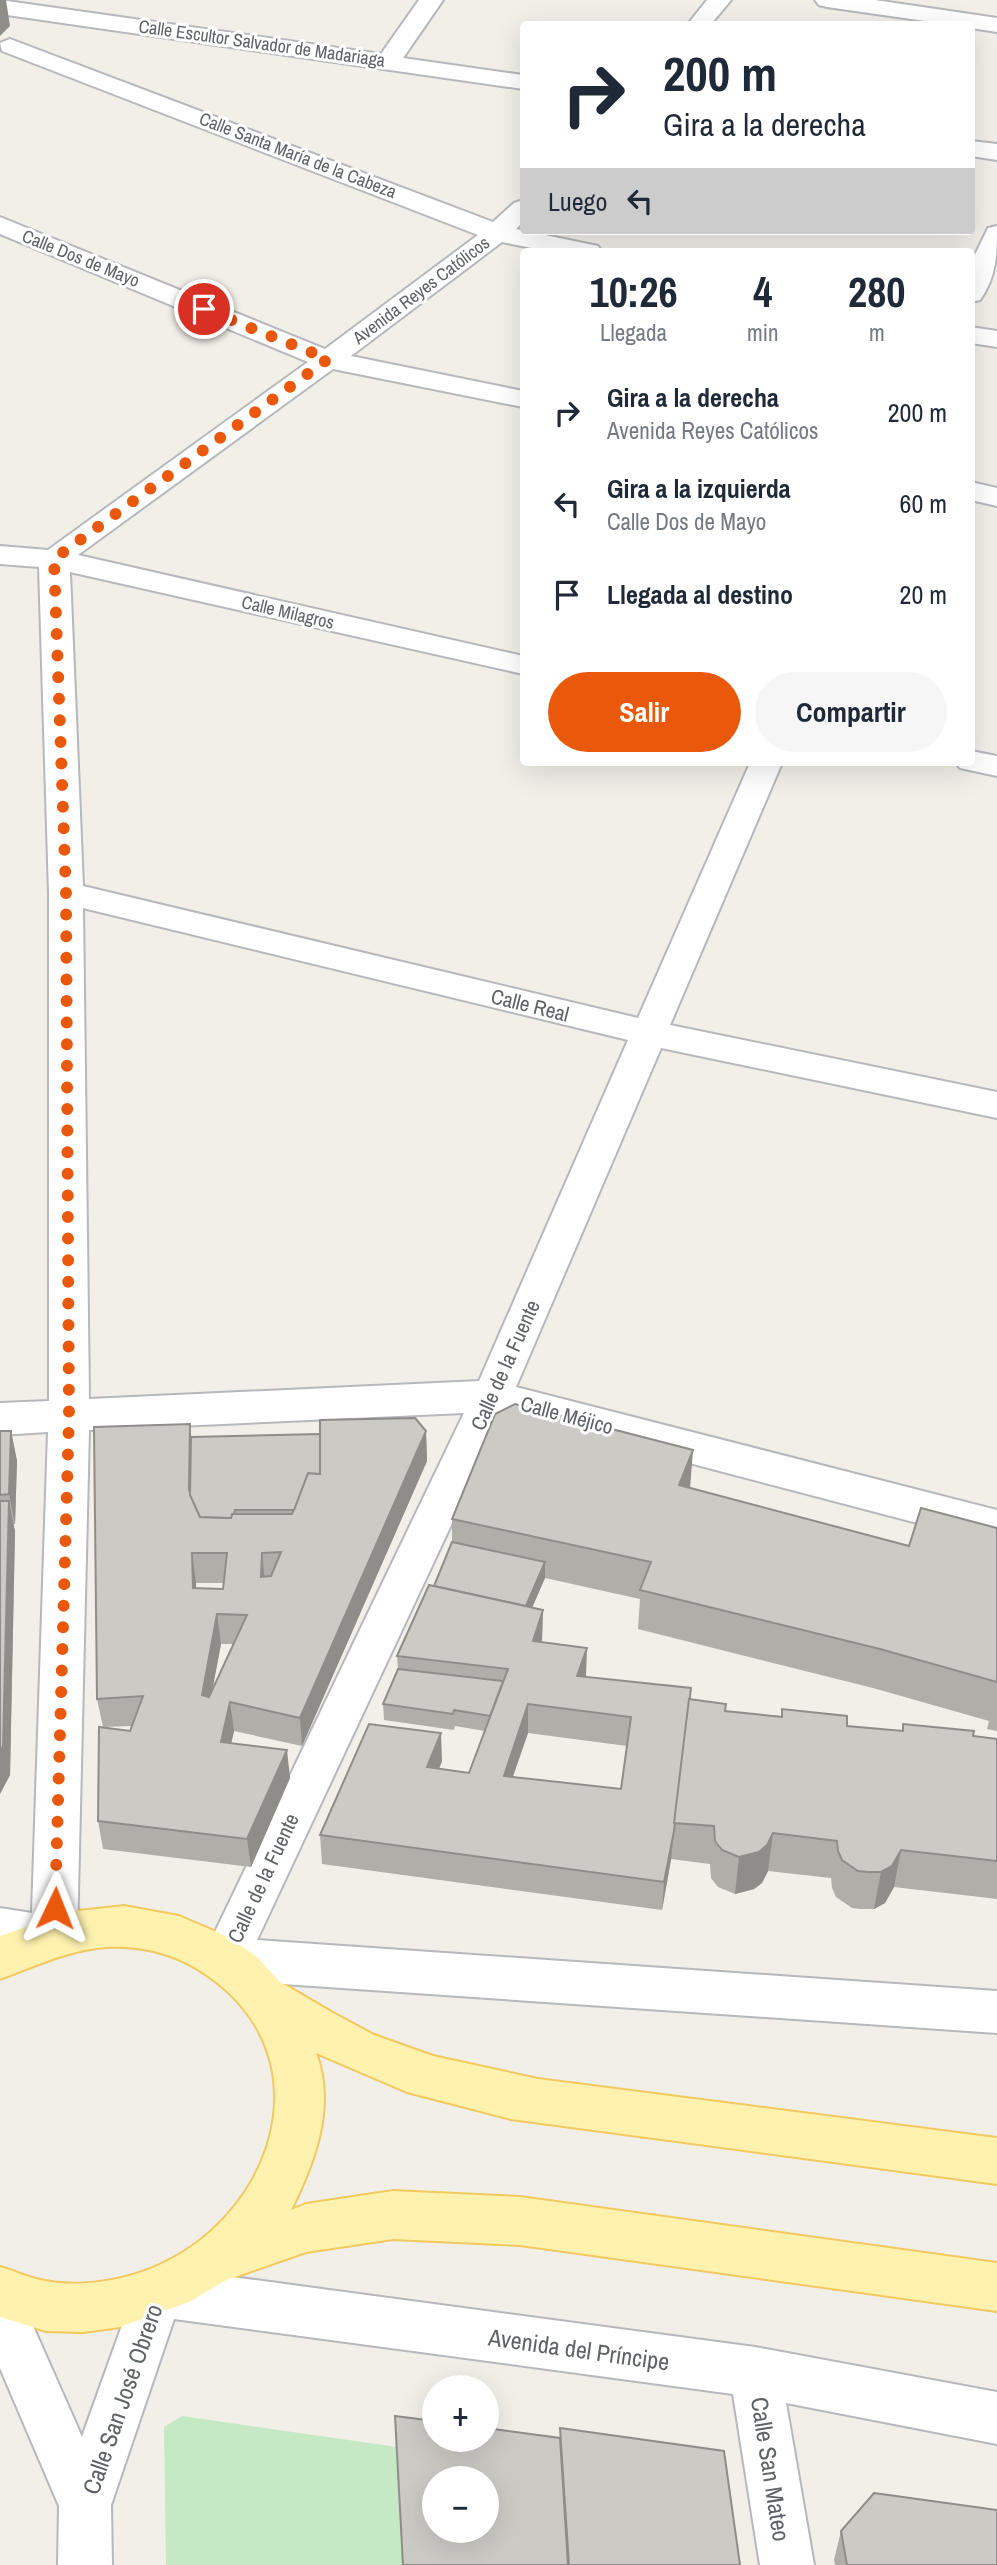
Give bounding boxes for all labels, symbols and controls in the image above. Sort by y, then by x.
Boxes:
street label: Calle Escultor Salvador de Madariaga [137,13,387,73]
text: 200 m [663,40,777,106]
icon: right [548,49,639,140]
text: Gira a la derecha [663,103,866,146]
street label: Calle Santa María de la Cabeza [196,106,400,204]
icon: left [621,182,659,220]
text: Luego [548,184,607,219]
street label: Calle Dos de Mayo [19,223,143,293]
street label: Avenida Reyes Católicos [347,230,495,350]
text: 10:26 [590,264,678,320]
text: 4 [753,264,772,320]
text: 280 [848,264,906,320]
pin [174,279,234,339]
icon: arrive [185,290,223,328]
text: Llegada [600,317,667,348]
text: min [747,317,779,348]
text: m [869,317,885,348]
text: Gira a la derecha [607,380,779,415]
icon: right [548,394,586,432]
text: 200 m [888,395,947,430]
text: Avenida Reyes Católicos [607,415,818,446]
text: Gira a la izquierda [607,471,791,506]
icon: left [548,485,586,523]
text: 60 m [900,486,947,521]
text: Calle Dos de Mayo [607,506,766,537]
icon: arrive [548,576,586,614]
text: Llegada al destino [607,577,793,612]
text: 20 m [900,577,947,612]
street label: Calle Milagros [239,589,337,635]
button: Salir [548,672,741,752]
button: Compartir [755,672,947,752]
street label: Calle Real [488,981,572,1029]
street label: Calle de la Fuente [463,1295,547,1435]
street label: Calle Méjico [517,1389,617,1441]
street label: Calle de la Fuente [220,1809,306,1947]
position arrow [18,1871,92,1945]
street label: Calle San José Obrero [74,2300,170,2498]
street label: Avenida del Príncipe [485,2320,672,2378]
map controls [422,2375,499,2543]
button: + [422,2375,499,2452]
street label: Calle San Mateo [744,2395,798,2543]
button: − [422,2466,499,2543]

